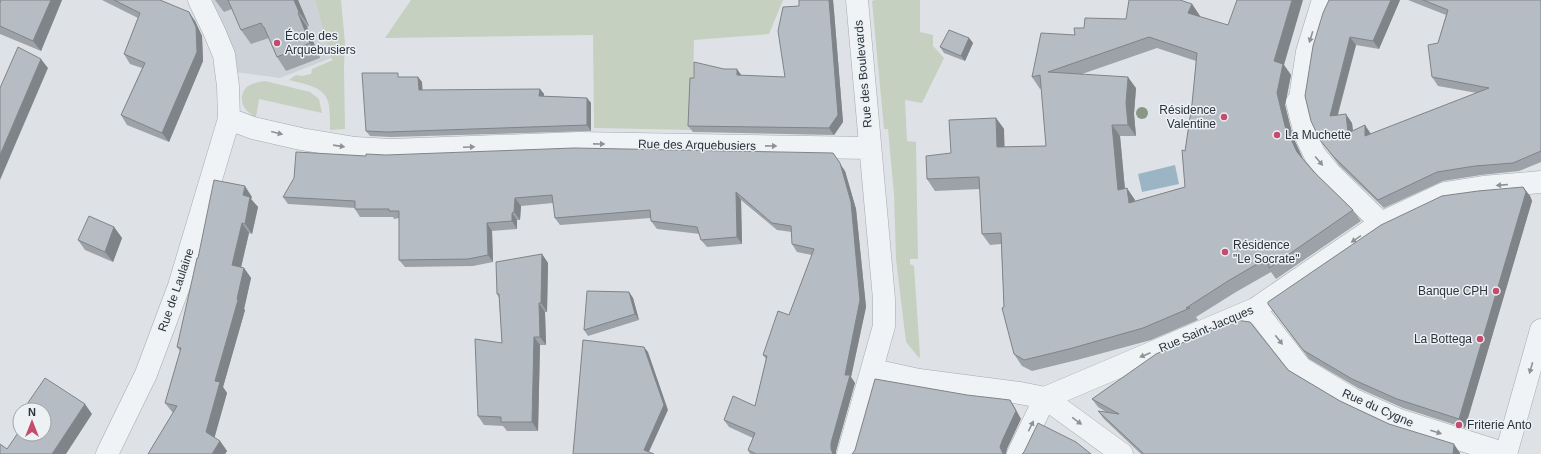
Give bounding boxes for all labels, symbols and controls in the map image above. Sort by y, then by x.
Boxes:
street label: Rue des Boulevards [851,20,875,128]
place label: École des Arquebusiers [285,28,356,57]
one-way arrow [1308,32,1314,44]
marker: École des Arquebusiers [272,38,282,48]
place label: Résidence Valentine [1159,103,1216,131]
marker: Résidence Valentine [1219,112,1229,122]
place label: La Muchette [1285,128,1351,142]
marker: La Muchette [1272,130,1282,140]
one-way arrow [271,131,283,137]
street label: Rue des Arquebusiers [638,137,756,153]
one-way arrow [593,141,606,147]
one-way arrow [333,143,345,149]
one-way arrow [765,143,778,149]
one-way arrow [463,144,476,150]
one-way arrow [1315,155,1324,166]
one-way arrow [1496,182,1508,189]
one-way arrow [1351,235,1362,243]
place label: Résidence "Le Socrate" [1233,238,1300,266]
street label: Rue de Laulaine [155,246,197,334]
marker: Résidence "Le Socrate" [1220,247,1230,257]
place label: Banque CPH [1418,284,1488,298]
marker: Banque CPH [1491,286,1501,296]
street label: Rue Saint-Jacques [1157,303,1255,355]
place label: La Bottega [1414,332,1472,346]
one-way arrow [1275,334,1284,345]
marker: La Bottega [1475,334,1485,344]
one-way arrow [1139,353,1151,359]
one-way arrow [1527,361,1533,374]
street label: Rue du Cygne [1340,386,1416,430]
north arrow [12,402,52,442]
text: N [28,406,36,418]
one-way arrow [1071,417,1082,425]
place label: Friterie Anto [1467,418,1532,432]
one-way arrow [1028,420,1034,432]
marker: Friterie Anto [1454,420,1464,430]
one-way arrow [1431,429,1443,435]

